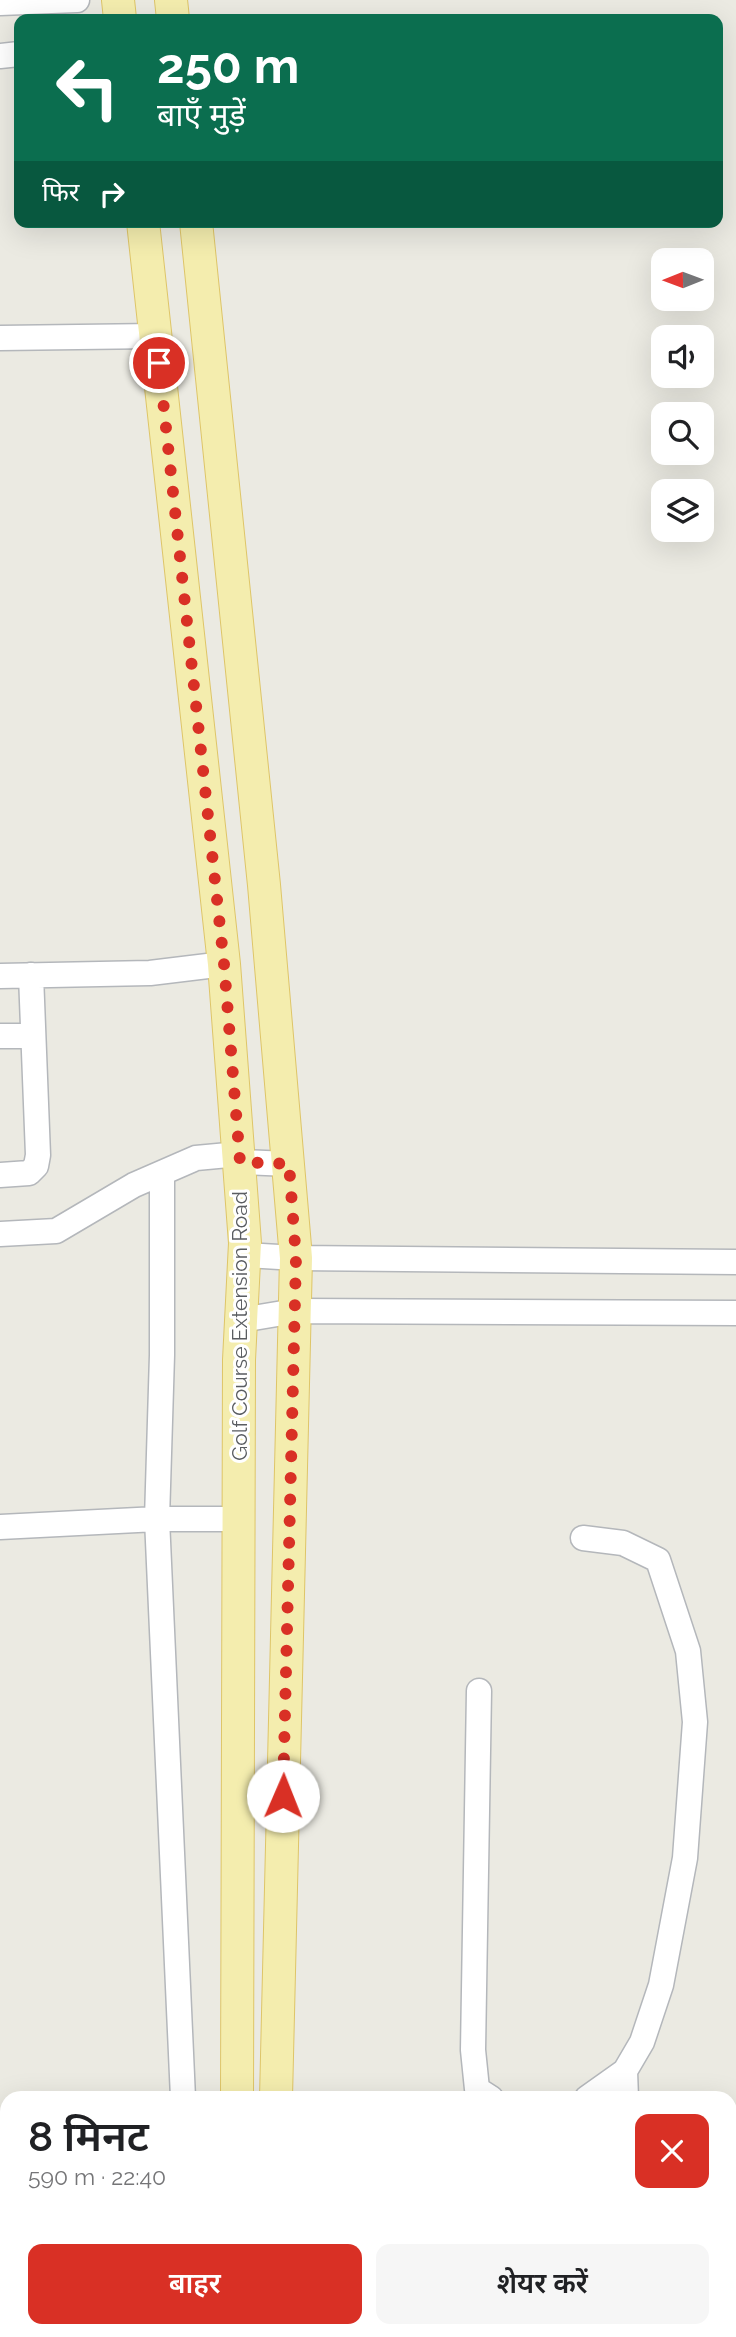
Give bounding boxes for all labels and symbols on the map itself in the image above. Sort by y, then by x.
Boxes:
north arrow [651,248,714,312]
pin [129,333,189,393]
street label: Golf Course Extension Road [227,1191,252,1461]
position arrow [246,1759,320,1833]

